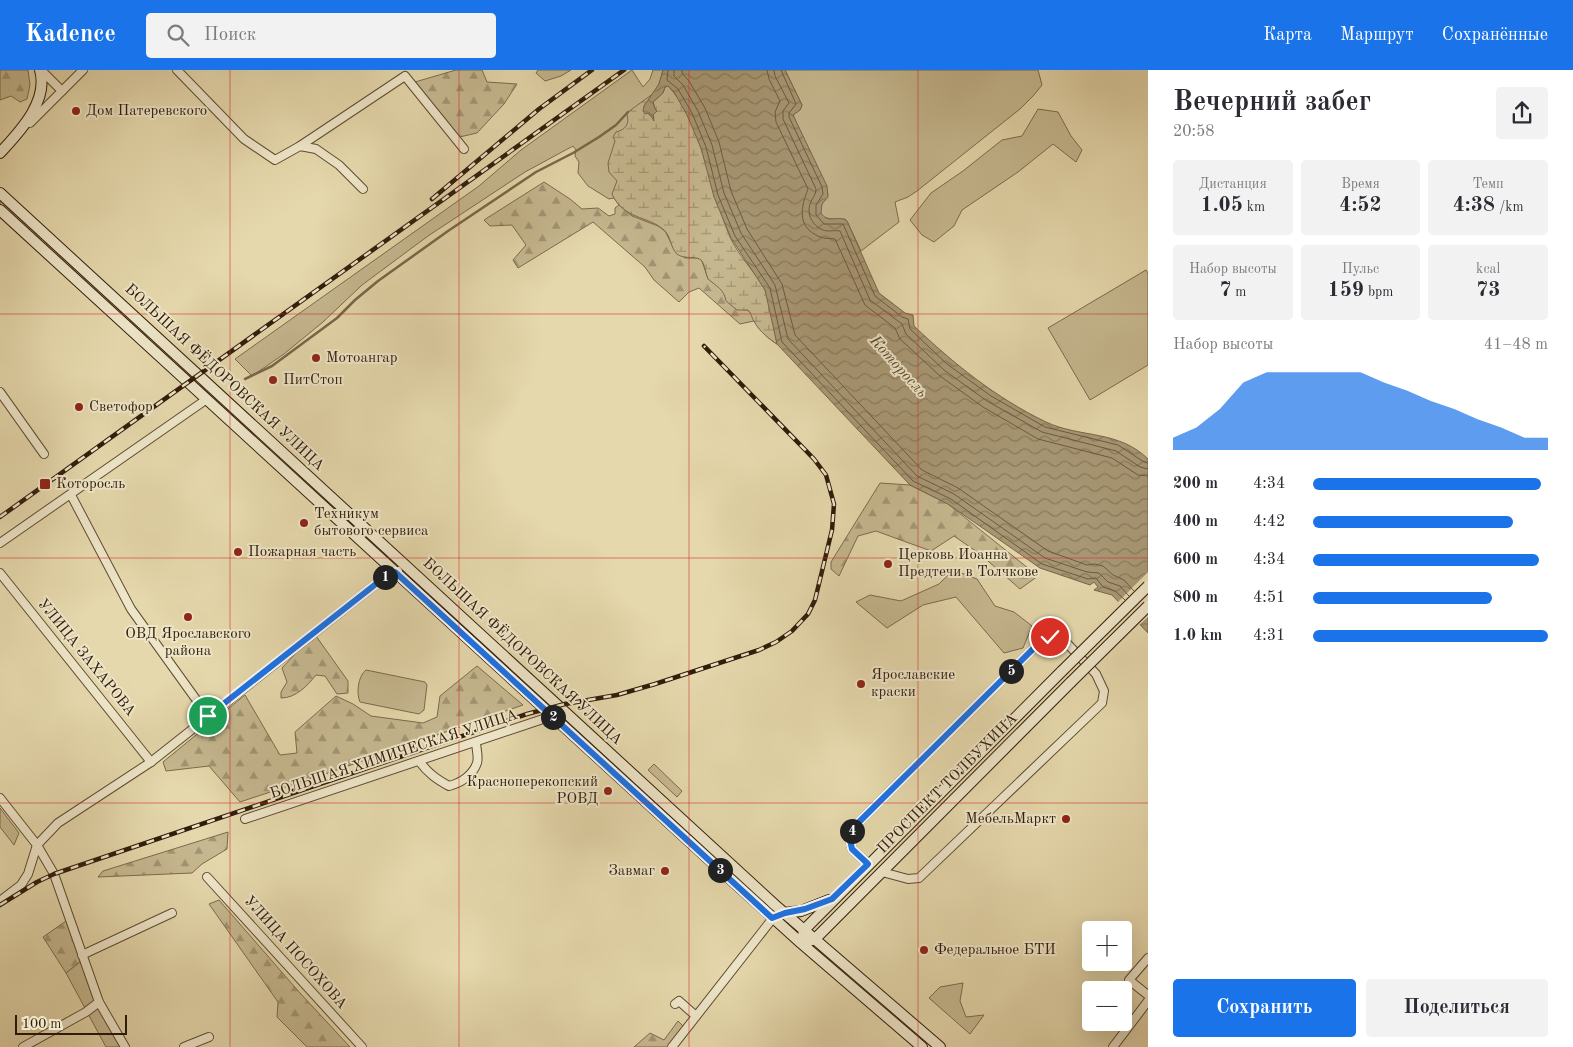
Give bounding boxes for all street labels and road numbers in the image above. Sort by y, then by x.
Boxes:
street label: БОЛЬШАЯ ФЁДОРОВСКАЯ УЛИЦА [121,279,329,475]
street label: БОЛЬШАЯ ФЁДОРОВСКАЯ УЛИЦА [419,553,627,749]
street label: УЛИЦА ЗАХАРОВА [34,597,138,720]
street label: БОЛЬШАЯ ХИМИЧЕСКАЯ УЛИЦА [268,708,520,802]
street label: ПРОСПЕКТ ТОЛБУХИНА [875,711,1021,857]
street label: УЛИЦА ПОСОХОВА [241,894,350,1013]

